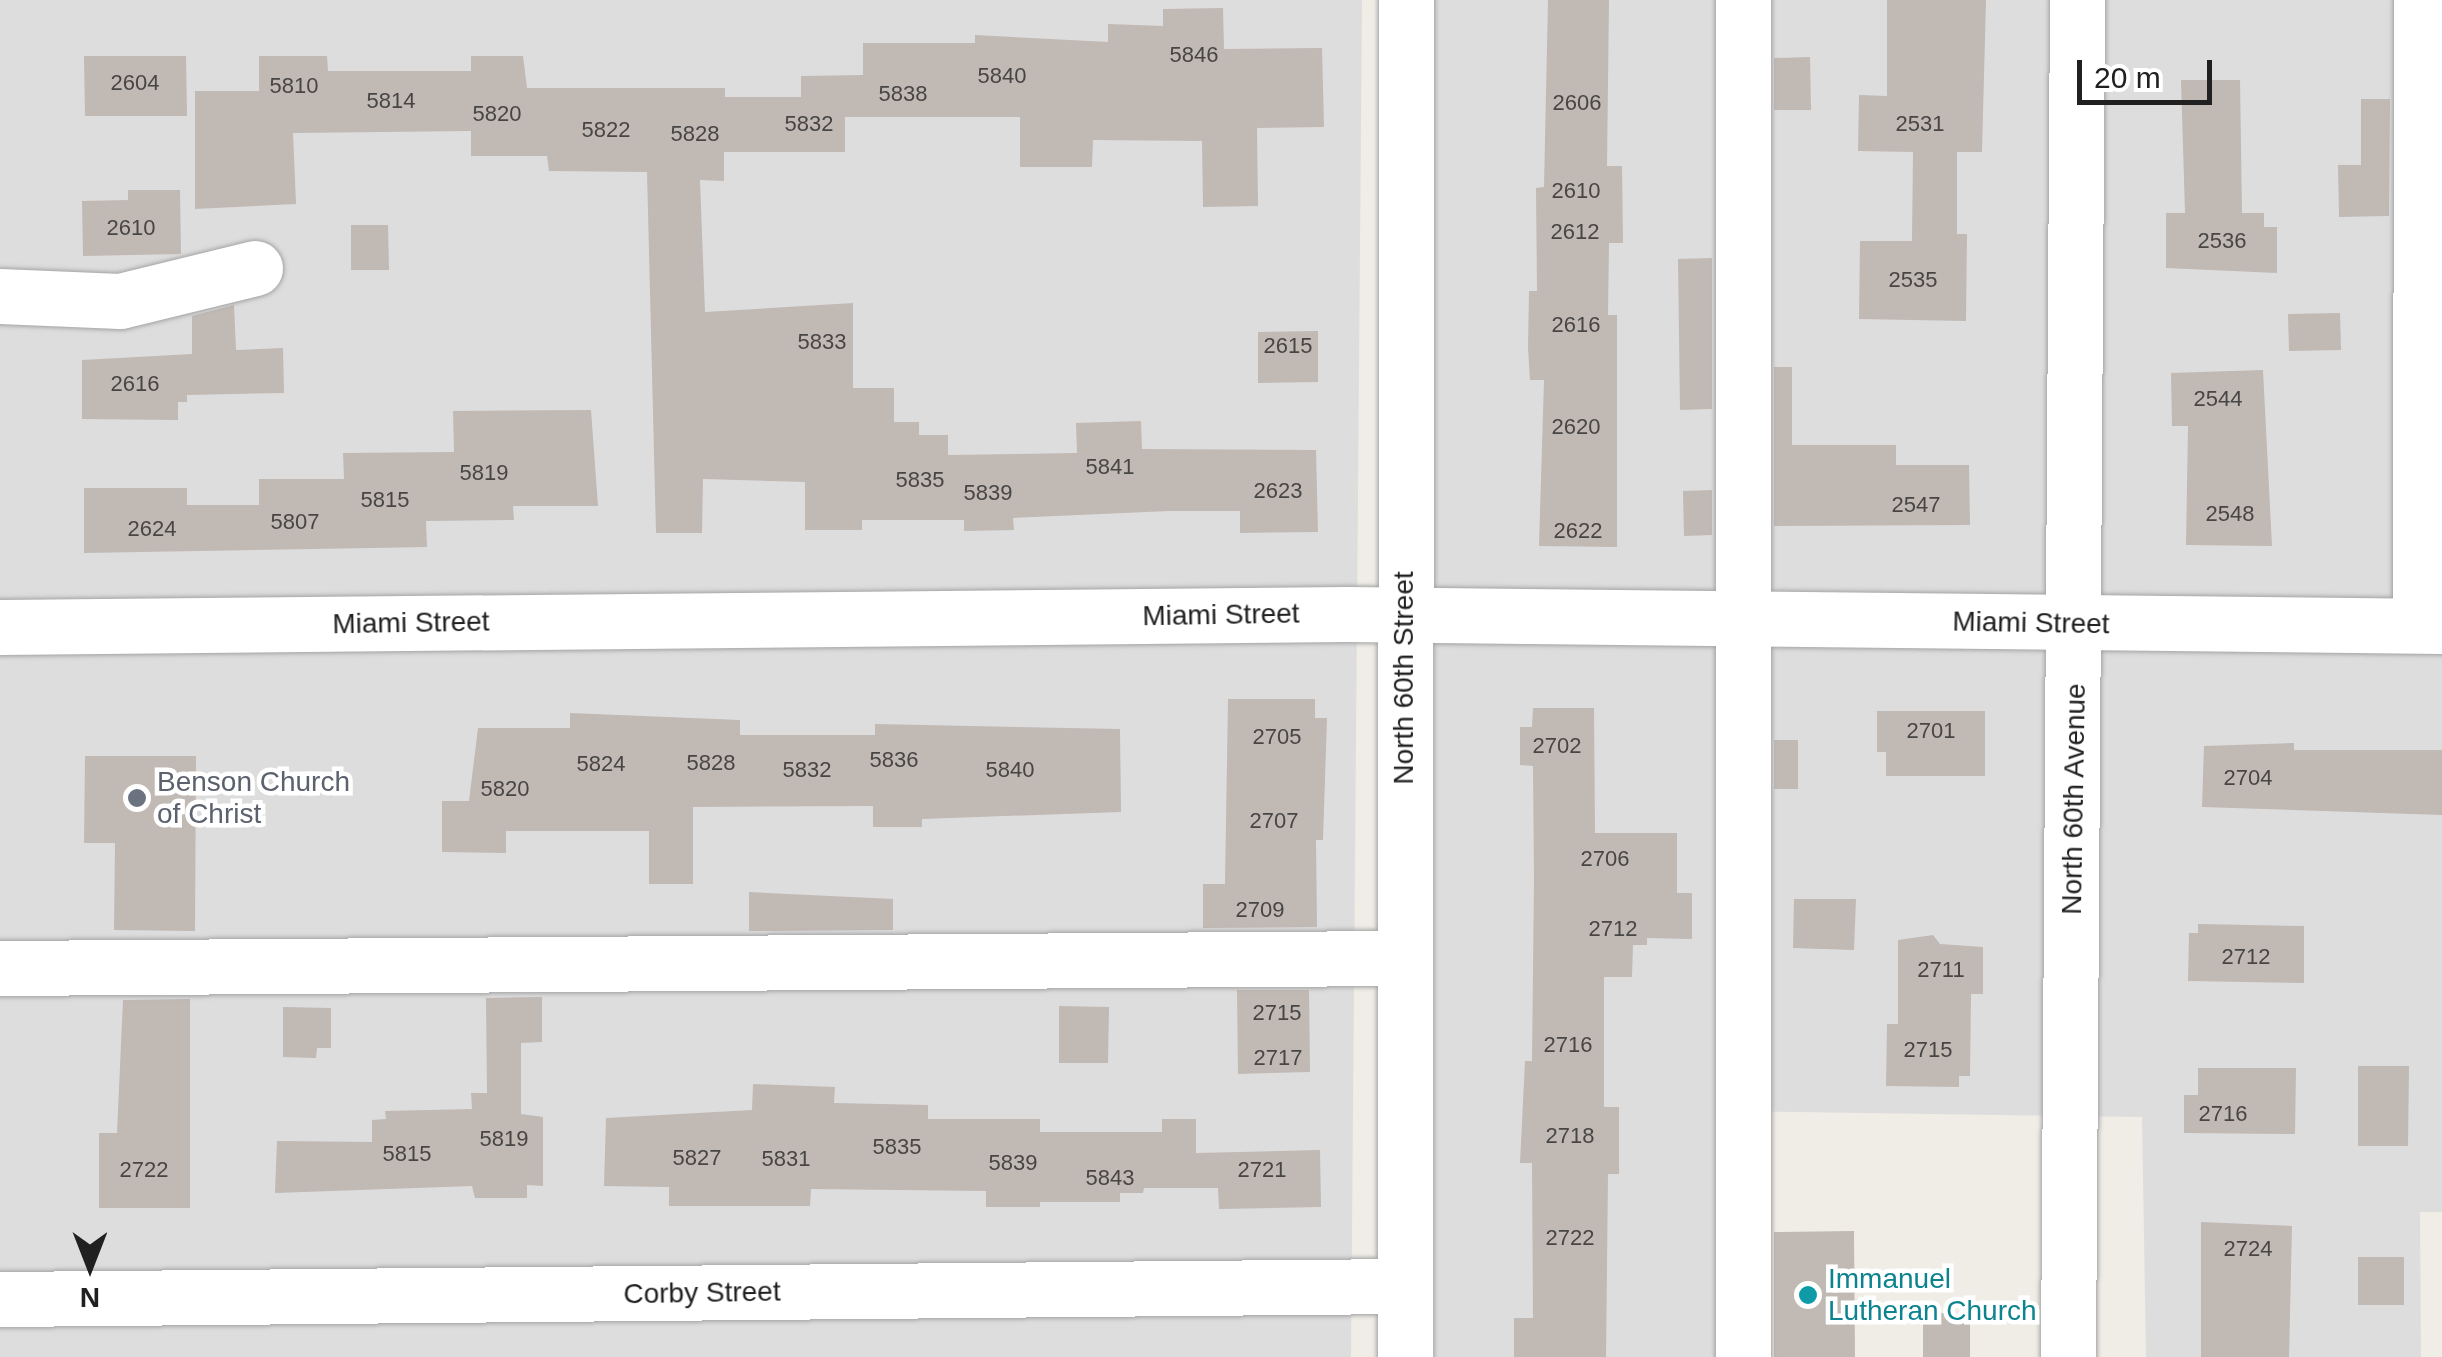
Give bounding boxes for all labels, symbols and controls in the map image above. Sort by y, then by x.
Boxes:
scale bar [2082,40,2217,102]
house number: 5846 [1170,42,1218,68]
text: 20 m [2094,61,2161,94]
house number: 5840 [978,63,1026,89]
house number: 2604 [111,70,159,96]
house number: 5810 [270,73,318,99]
house number: 5838 [879,81,927,107]
house number: 5814 [367,88,415,114]
house number: 2606 [1553,90,1601,116]
house number: 5820 [473,101,521,127]
house number: 5832 [785,111,833,137]
house number: 2531 [1896,111,1944,137]
house number: 5822 [582,117,630,143]
house number: 5828 [671,121,719,147]
house number: 2610 [1552,178,1600,204]
house number: 2610 [107,215,155,241]
house number: 2612 [1551,219,1599,245]
house number: 2536 [2198,228,2246,254]
house number: 2535 [1889,267,1937,293]
house number: 2616 [1552,312,1600,338]
house number: 5833 [798,329,846,355]
house number: 2615 [1264,333,1312,359]
house number: 2616 [111,371,159,397]
house number: 2544 [2194,386,2242,412]
house number: 2620 [1552,414,1600,440]
house number: 5841 [1086,454,1134,480]
house number: 5819 [460,460,508,486]
house number: 5835 [896,467,944,493]
house number: 2623 [1254,478,1302,504]
house number: 5839 [964,480,1012,506]
house number: 5815 [361,487,409,513]
house number: 2547 [1892,492,1940,518]
house number: 2548 [2206,501,2254,527]
house number: 5807 [271,509,319,535]
house number: 2624 [128,516,176,542]
house number: 2622 [1554,518,1602,544]
street label: North 60th Street [1387,571,1421,785]
street label: Miami Street [1142,597,1300,633]
street label: Miami Street [332,605,490,641]
street label: Miami Street [1952,605,2110,641]
street label: North 60th Avenue [2055,682,2093,916]
house number: 2701 [1907,718,1955,744]
house number: 2705 [1253,724,1301,750]
house number: 2702 [1533,733,1581,759]
house number: 5836 [870,747,918,773]
house number: 5828 [687,750,735,776]
house number: 5824 [577,751,625,777]
house number: 5832 [783,757,831,783]
house number: 5840 [986,757,1034,783]
place label: Benson Church of Christ [157,765,350,831]
house number: 2704 [2224,765,2272,791]
house number: 5820 [481,776,529,802]
marker: Benson Church of Christ [126,787,148,809]
house number: 2707 [1250,808,1298,834]
house number: 2706 [1581,846,1629,872]
house number: 2709 [1236,897,1284,923]
house number: 2712 [1589,916,1637,942]
house number: 2712 [2222,944,2270,970]
house number: 2711 [1917,957,1965,983]
house number: 2715 [1253,1000,1301,1026]
house number: 2716 [1544,1032,1592,1058]
house number: 2715 [1904,1037,1952,1063]
house number: 2717 [1254,1045,1302,1071]
house number: 2716 [2199,1101,2247,1127]
house number: 2718 [1546,1123,1594,1149]
house number: 5819 [480,1126,528,1152]
house number: 5835 [873,1134,921,1160]
house number: 5815 [383,1141,431,1167]
house number: 5827 [673,1145,721,1171]
house number: 5831 [762,1146,810,1172]
house number: 5839 [989,1150,1037,1176]
house number: 2722 [120,1157,168,1183]
house number: 2721 [1238,1157,1286,1183]
house number: 5843 [1086,1165,1134,1191]
north arrow [40,1217,140,1317]
house number: 2722 [1546,1225,1594,1251]
house number: 2724 [2224,1236,2272,1262]
place label: Immanuel Lutheran Church [1828,1262,2037,1328]
street label: Corby Street [623,1275,781,1311]
text: N [80,1282,100,1313]
marker: Immanuel Lutheran Church [1797,1284,1819,1306]

